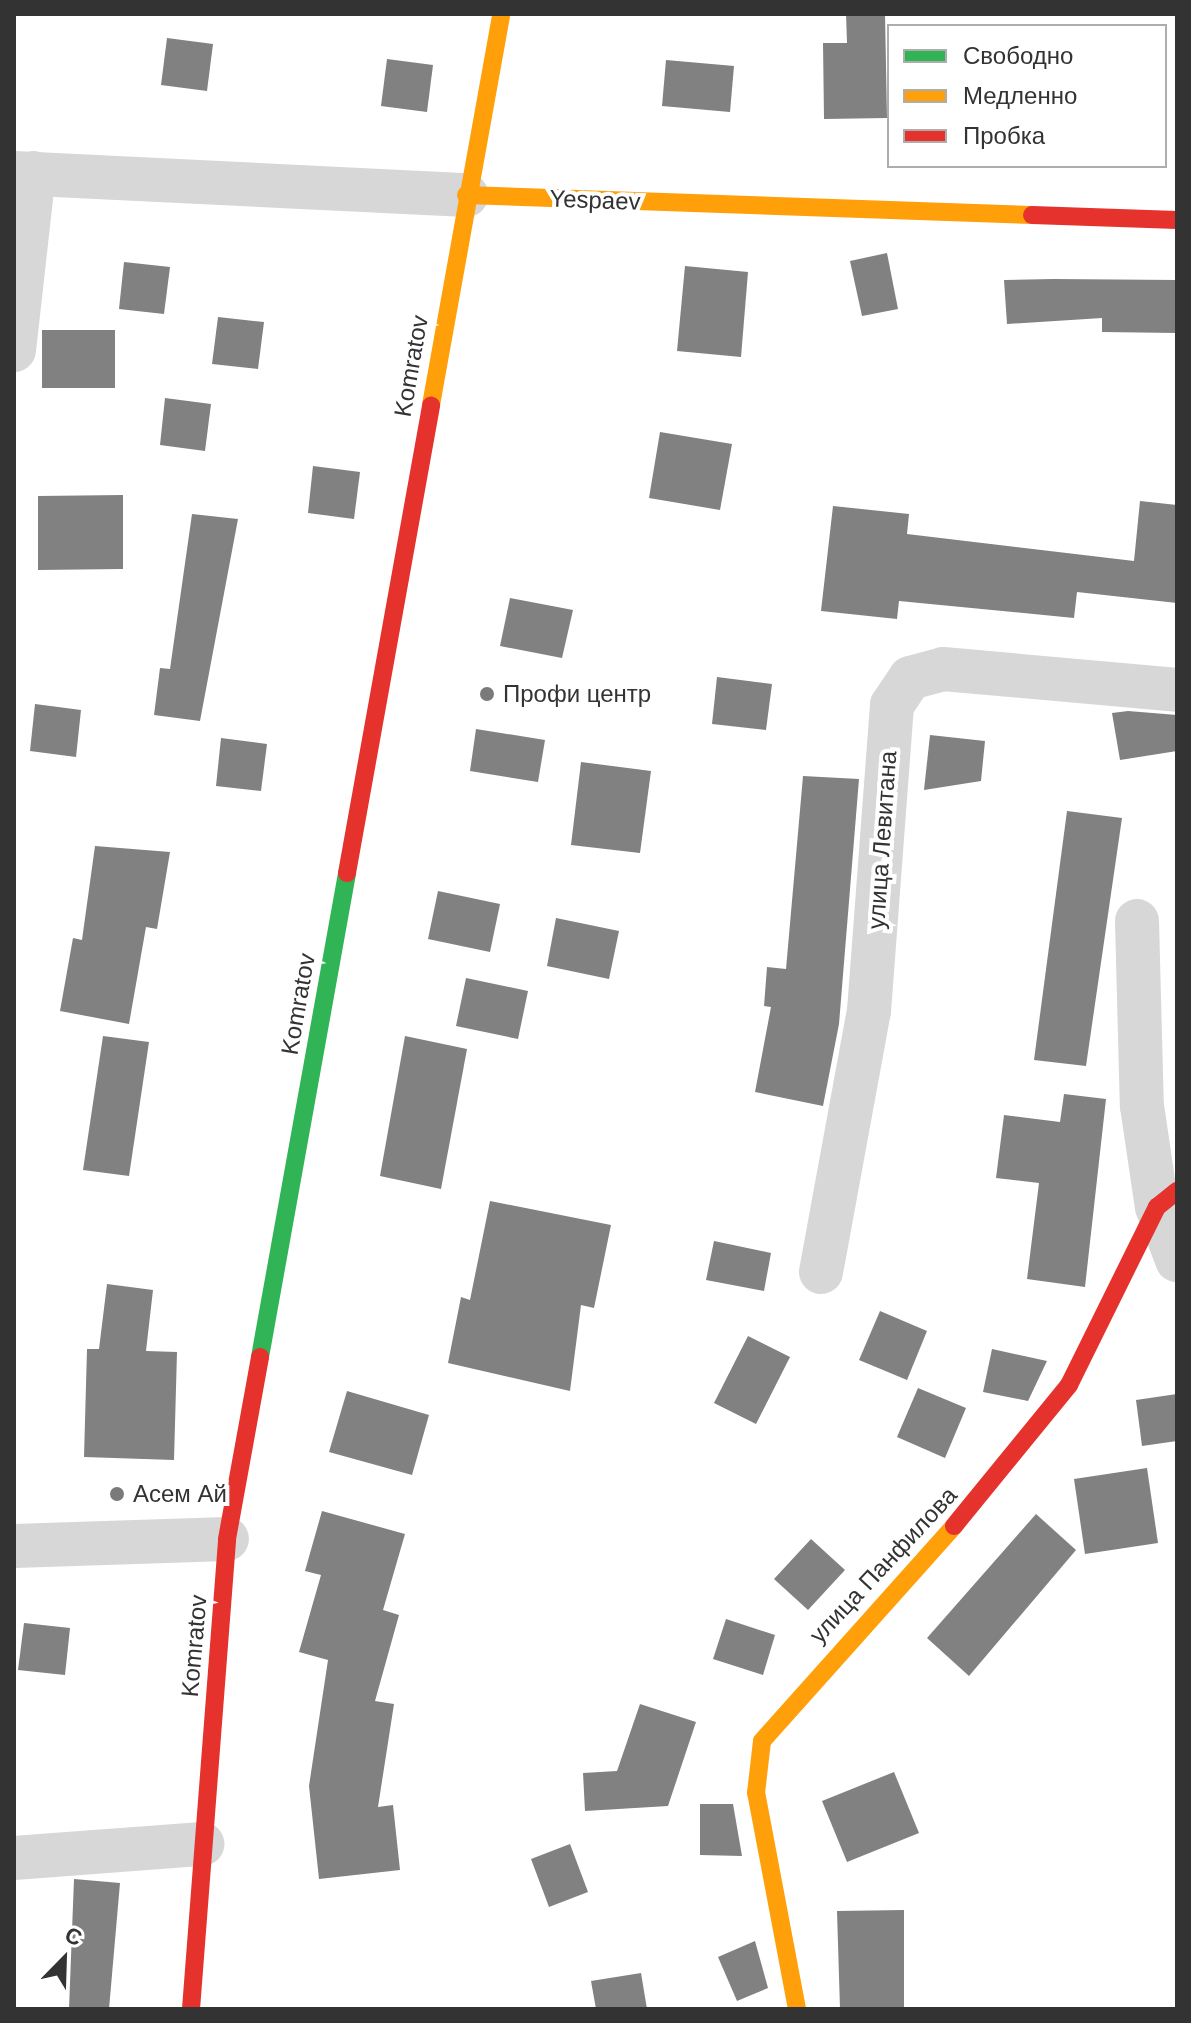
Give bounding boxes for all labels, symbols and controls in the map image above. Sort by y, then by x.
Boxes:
legend [887,24,1167,168]
text: Свободно [963,42,1073,69]
text: Медленно [963,82,1077,109]
text: Пробка [963,122,1045,149]
street label: Yespaev [549,184,641,216]
street label: Komratov [388,313,434,419]
place label: Профи центр [503,680,651,708]
marker: Профи центр [478,685,496,703]
street label: улица Левитана [861,750,903,930]
street label: Komratov [275,951,321,1057]
place label: Асем Ай [133,1480,227,1508]
street label: улица Панфилова [803,1481,963,1649]
marker: Асем Ай [108,1485,126,1503]
street label: Komratov [175,1594,213,1698]
north arrow [24,1919,104,1999]
text: С [61,1922,86,1951]

